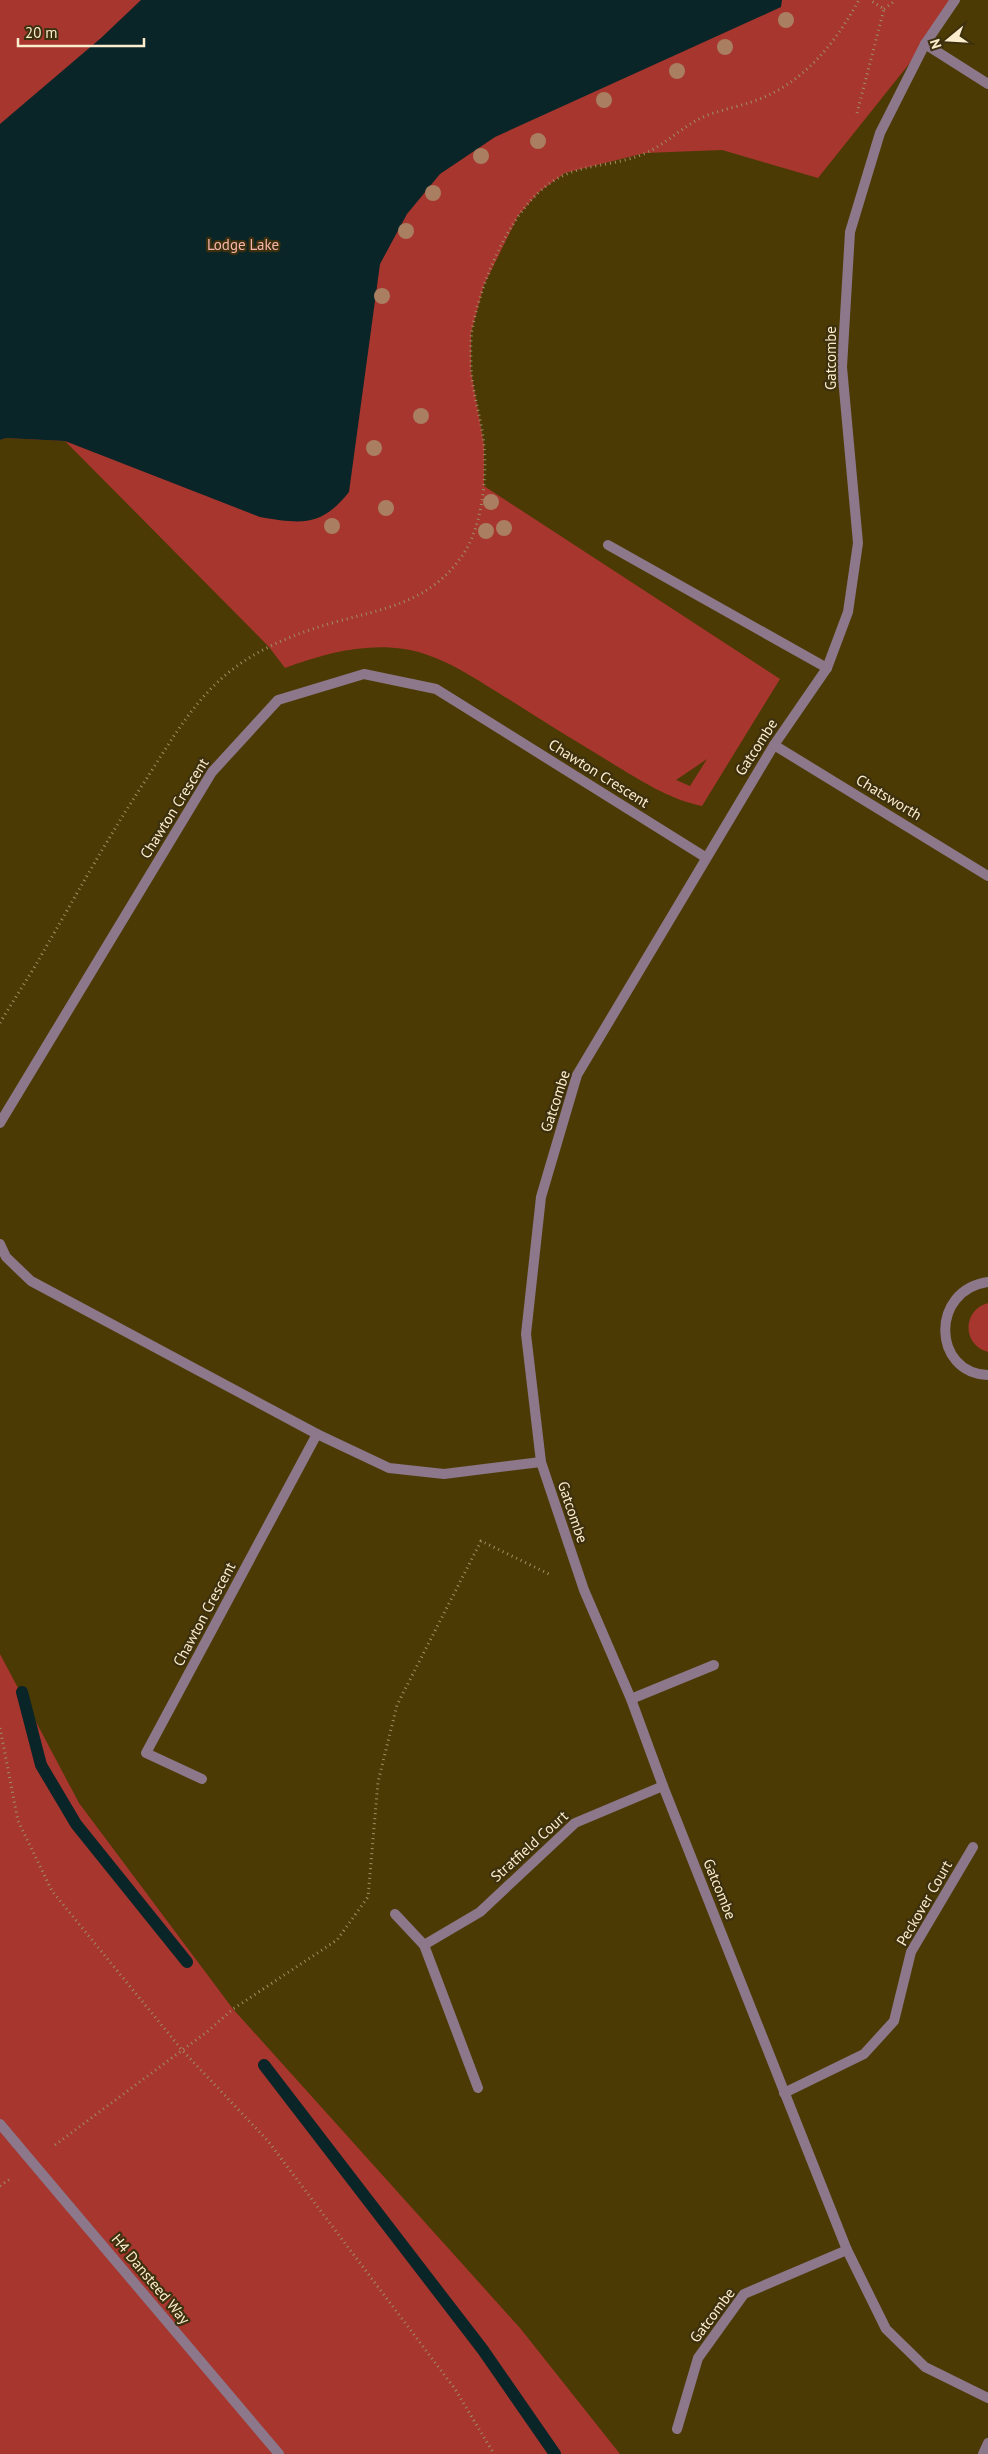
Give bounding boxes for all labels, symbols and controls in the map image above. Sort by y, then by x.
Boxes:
scale bar [18,15,144,47]
north arrow [923,15,973,65]
text: 20 m [25,23,58,42]
text: N [926,37,946,51]
park label: Lodge Lake [207,235,279,254]
street label: Gatcombe [821,326,840,390]
street label: Gatcombe [731,715,781,779]
street label: Chawton Crescent [545,734,653,812]
street label: Chawton Crescent [135,754,213,862]
street label: Chatsworth [853,770,925,824]
street label: Gatcombe [536,1068,574,1134]
street label: Gatcombe [554,1479,592,1545]
street label: Chawton Crescent [169,1559,239,1669]
street label: Stratfield Court [486,1806,572,1886]
street label: Gatcombe [699,1856,741,1922]
street label: Peckover Court [892,1857,956,1949]
street label: H4 Dansteed Way [108,2230,194,2328]
street label: Gatcombe [685,2284,739,2346]

